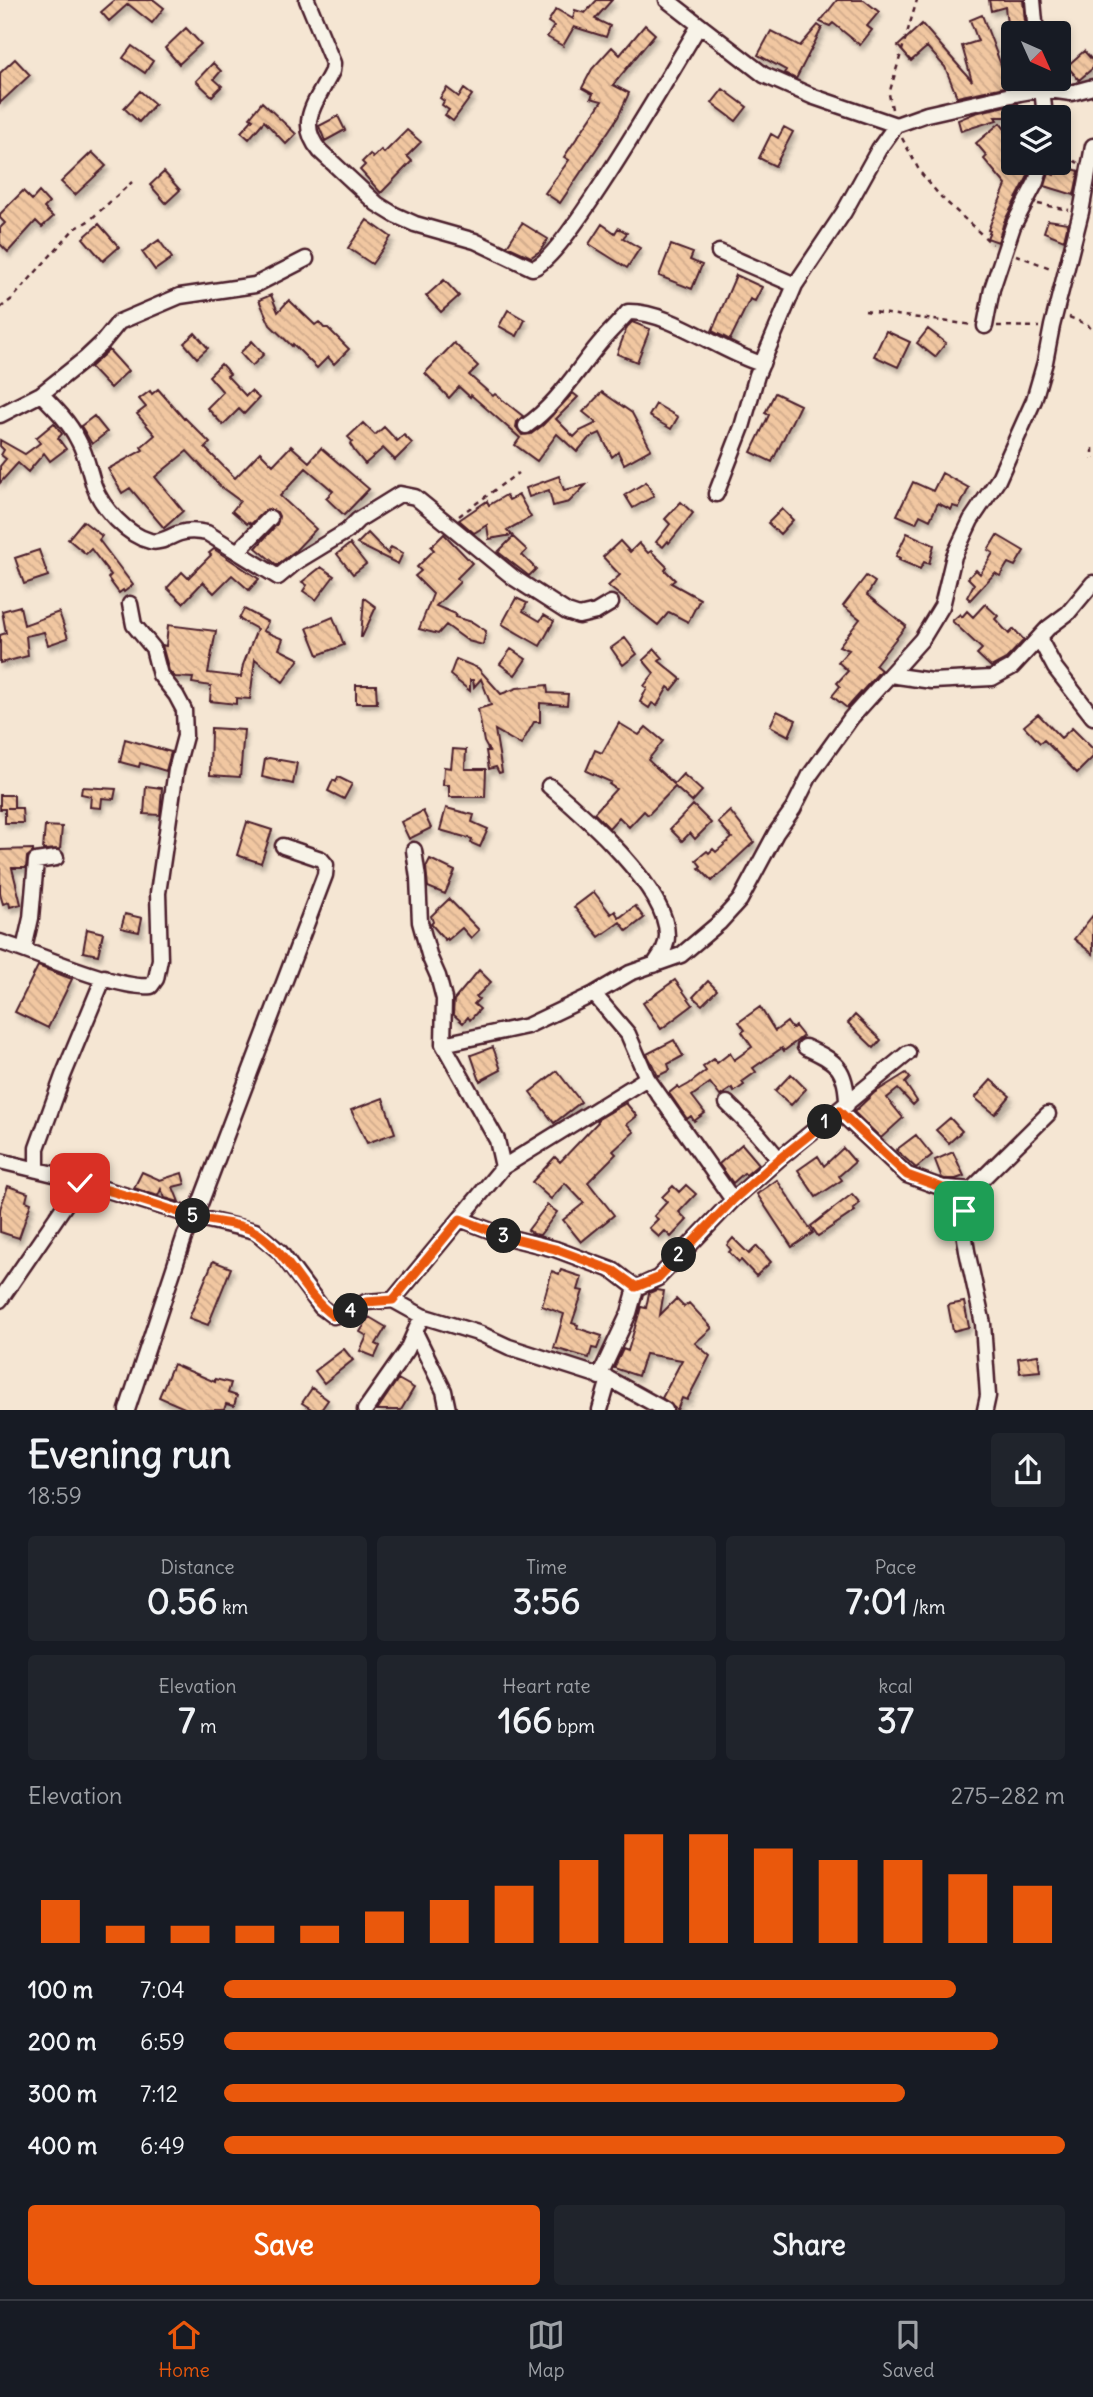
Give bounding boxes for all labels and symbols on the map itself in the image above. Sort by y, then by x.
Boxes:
north arrow [1001,21,1071,91]
pin: 1 [808,1104,842,1140]
pin [50,1153,110,1213]
pin [934,1181,994,1241]
pin: 5 [176,1198,210,1234]
pin: 3 [486,1218,522,1254]
pin: 2 [662,1238,696,1272]
pin: 4 [334,1294,368,1328]

